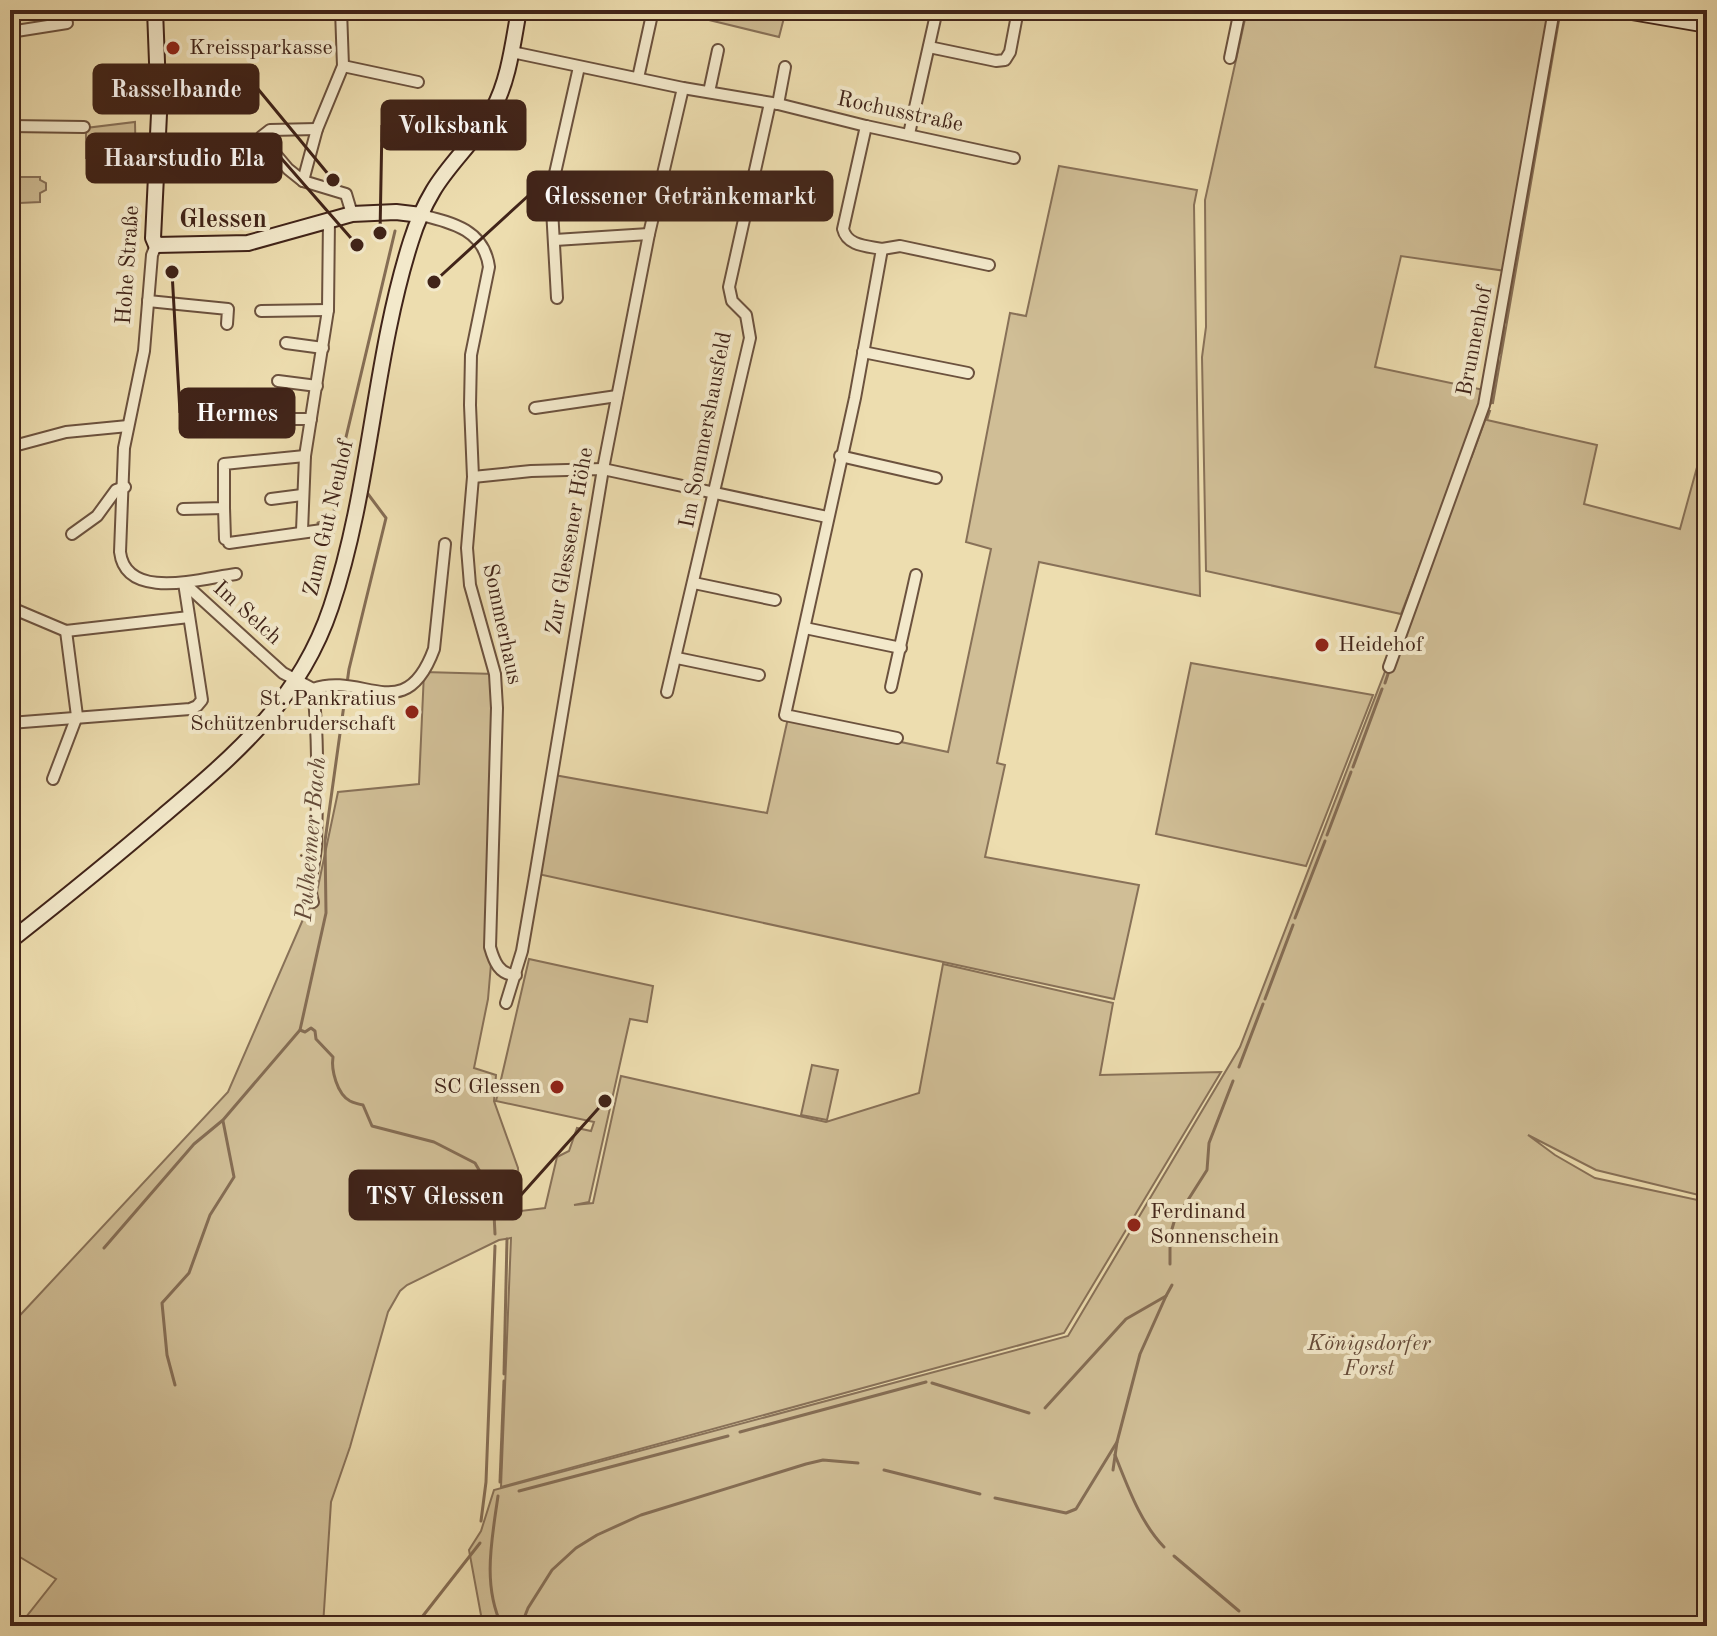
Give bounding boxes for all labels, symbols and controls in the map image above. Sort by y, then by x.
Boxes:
place label: Kreissparkasse [189,37,333,59]
marker: Kreissparkasse [164,39,182,57]
callout: Rasselbande [94,65,258,113]
text: Rasselbande [110,79,242,103]
street label: Rochusstraße [835,88,965,136]
callout: Volksbank [382,101,525,149]
text: Volksbank [397,115,509,139]
callout: Haarstudio Ela [87,134,281,182]
text: Haarstudio Ela [103,148,265,172]
callout: Glessener Getränkemarkt [528,172,832,220]
text: Glessener Getränkemarkt [544,186,816,210]
street label: Hohe Straße [113,205,143,325]
district label: Glessen [179,207,267,233]
street label: Brunnenhof [1454,283,1497,398]
street label: Im Sommershausfeld [676,330,736,530]
callout: Hermes [180,389,294,437]
text: Hermes [196,403,278,427]
street label: Zum Gut Neuhof [300,437,358,598]
street label: Zur Glessener Höhe [543,446,597,636]
street label: Sommerhaus [478,562,526,686]
street label: Im Selch [209,577,285,649]
place label: Heidehof [1338,634,1424,656]
marker: Heidehof [1313,636,1331,654]
place label: St. Pankratius Schützenbruderschaft [190,688,396,735]
marker: St. Pankratius Schützenbruderschaft [403,703,421,721]
water label: Pulheimer Bach [293,756,331,923]
place label: SC Glessen [433,1076,541,1098]
marker: SC Glessen [548,1078,566,1096]
callout: TSV Glessen [350,1171,521,1219]
text: TSV Glessen [366,1186,504,1210]
place label: Ferdinand Sonnenschein [1150,1201,1279,1248]
marker: Ferdinand Sonnenschein [1125,1216,1143,1234]
park label: Königsdorfer Forst [1306,1333,1431,1380]

